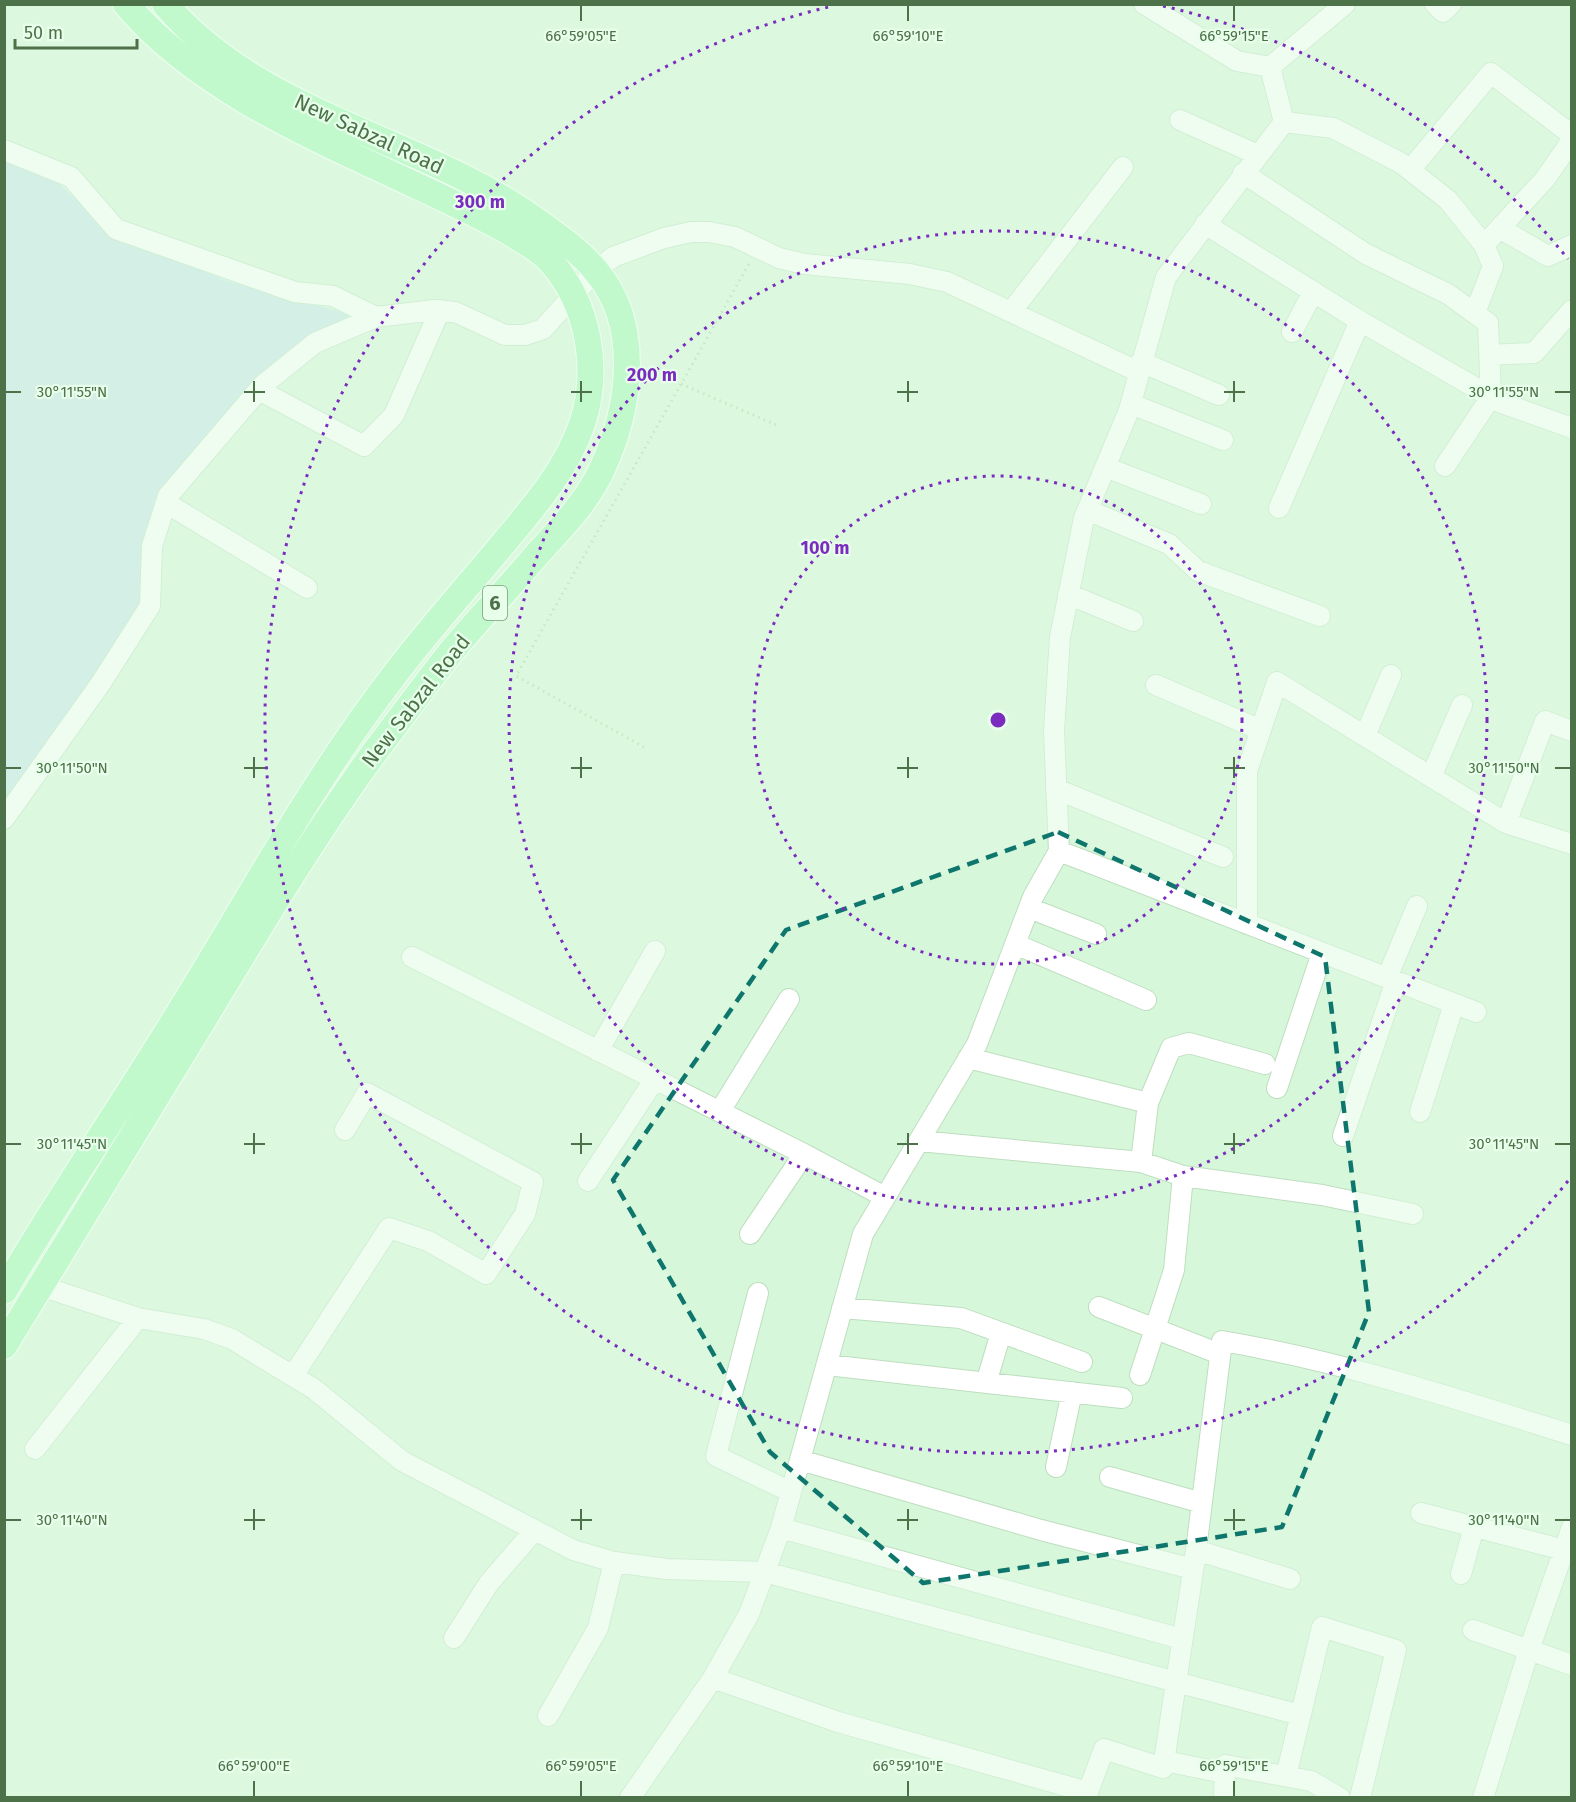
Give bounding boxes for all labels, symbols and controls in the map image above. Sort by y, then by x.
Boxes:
scale bar [15,12,136,50]
text: 50 m [24,22,63,44]
text: 66°59'05"E [545,27,617,45]
text: 66°59'10"E [873,27,943,45]
text: 66°59'15"E [1199,27,1269,45]
street label: New Sabzal Road [290,88,448,180]
text: 300 m [454,191,505,213]
text: 200 m [627,364,677,386]
text: 30°11'55"N [37,383,107,401]
text: 30°11'55"N [1469,383,1539,401]
text: 100 m [801,537,849,559]
road number: 6 [483,586,507,620]
street label: New Sabzal Road [356,629,476,773]
centre of rings [988,710,1008,730]
text: 30°11'50"N [36,759,108,777]
text: 30°11'50"N [1468,759,1540,777]
text: 30°11'45"N [37,1135,107,1153]
text: 30°11'45"N [1469,1135,1539,1153]
text: 30°11'40"N [36,1511,108,1529]
text: 30°11'40"N [1468,1511,1540,1529]
text: 66°59'00"E [218,1757,290,1775]
text: 66°59'05"E [545,1757,617,1775]
text: 66°59'10"E [873,1757,943,1775]
text: 66°59'15"E [1199,1757,1269,1775]

